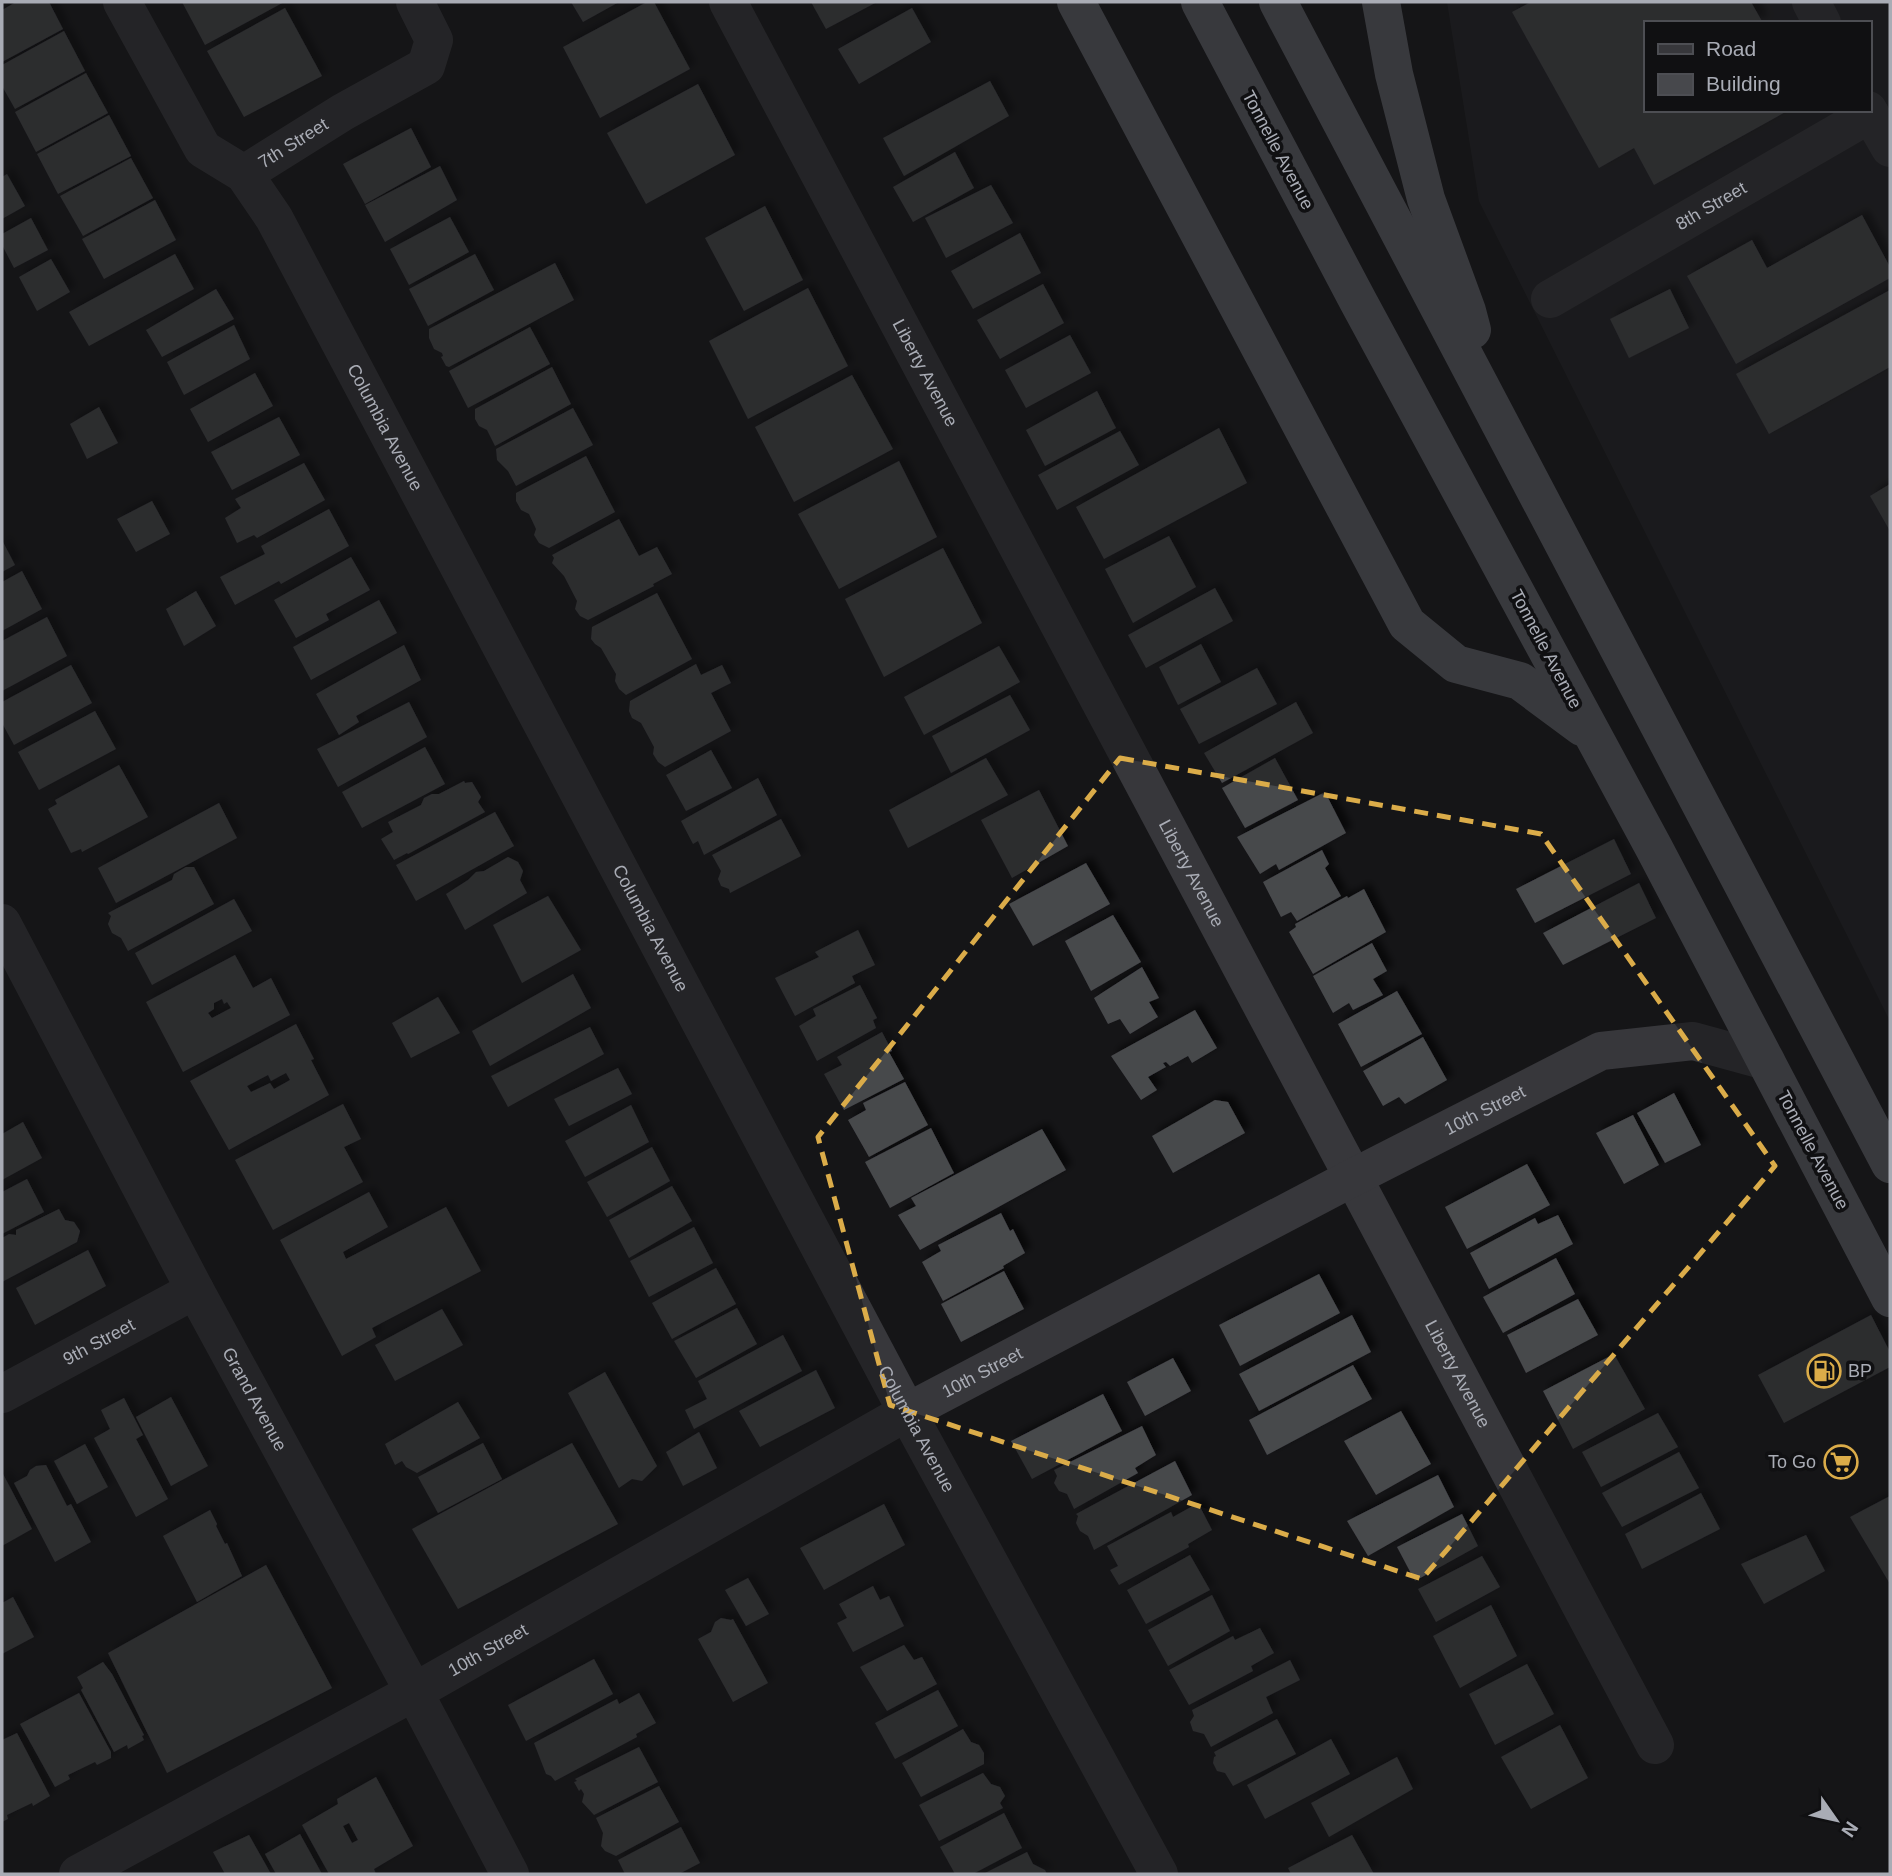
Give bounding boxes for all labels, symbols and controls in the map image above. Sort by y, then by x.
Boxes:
legend [1644,21,1871,112]
text: Road [1706,37,1756,60]
text: Building [1706,72,1781,95]
street label: Tonnelle Avenue [1238,87,1318,213]
street label: 7th Street [255,114,332,172]
street label: 8th Street [1672,178,1750,234]
street label: Liberty Avenue [888,316,962,430]
street label: Columbia Avenue [343,360,427,494]
street label: Tonnelle Avenue [1506,586,1586,712]
street label: Liberty Avenue [1155,816,1228,931]
street label: Columbia Avenue [609,861,692,995]
street label: 10th Street [1441,1081,1529,1139]
street label: Tonnelle Avenue [1773,1087,1853,1213]
street label: 9th Street [60,1314,138,1369]
street label: Liberty Avenue [1421,1317,1494,1431]
street label: 10th Street [938,1343,1026,1402]
street label: Grand Avenue [218,1344,291,1454]
fuel station icon: BP [1805,1352,1843,1390]
place label: BP [1848,1361,1872,1381]
street label: Columbia Avenue [874,1362,959,1496]
supermarket icon: To Go [1822,1443,1860,1481]
place label: To Go [1768,1452,1816,1472]
street label: 10th Street [445,1620,531,1681]
north arrow [1801,1785,1871,1855]
text: N [1837,1818,1862,1841]

